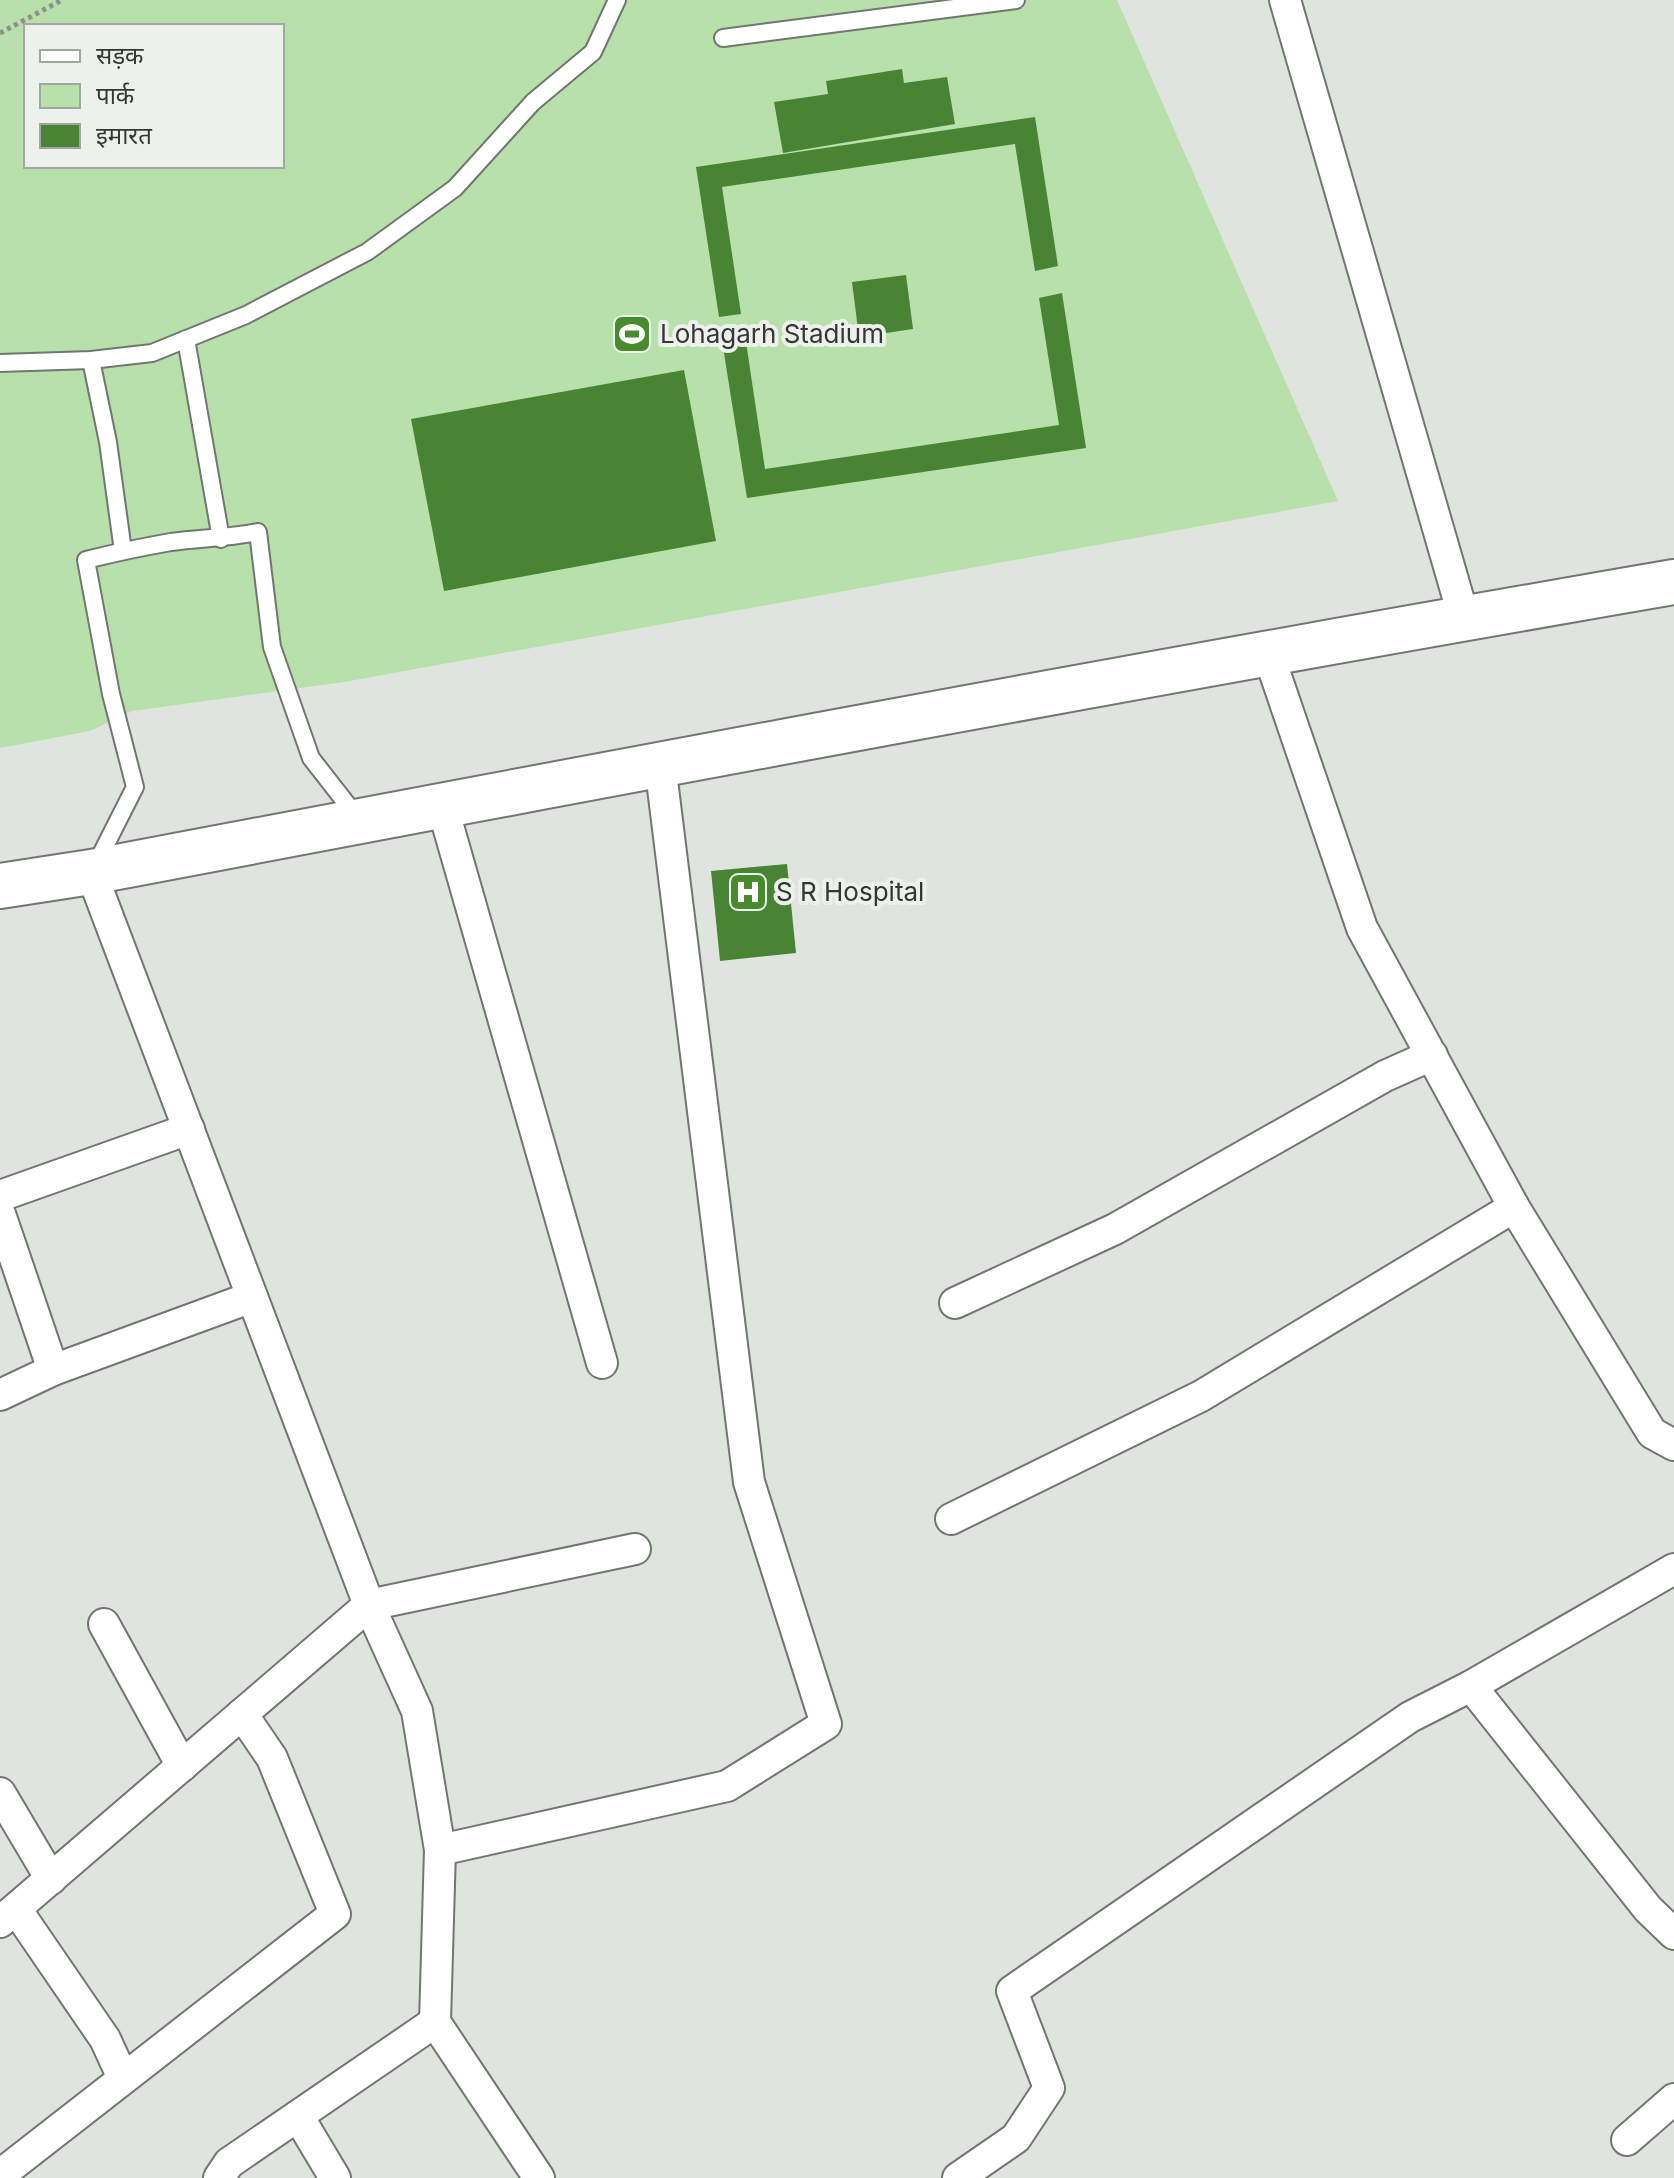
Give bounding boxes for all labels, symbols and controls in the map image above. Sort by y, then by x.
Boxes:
legend [24,24,284,168]
text: सड़क [96,41,144,70]
text: पार्क [96,81,135,110]
text: इमारत [96,121,153,150]
sports icon: Lohagarh Stadium [611,313,653,355]
place label: Lohagarh Stadium [660,318,884,349]
hospital icon: S R Hospital [727,871,769,913]
place label: S R Hospital [776,876,924,907]

